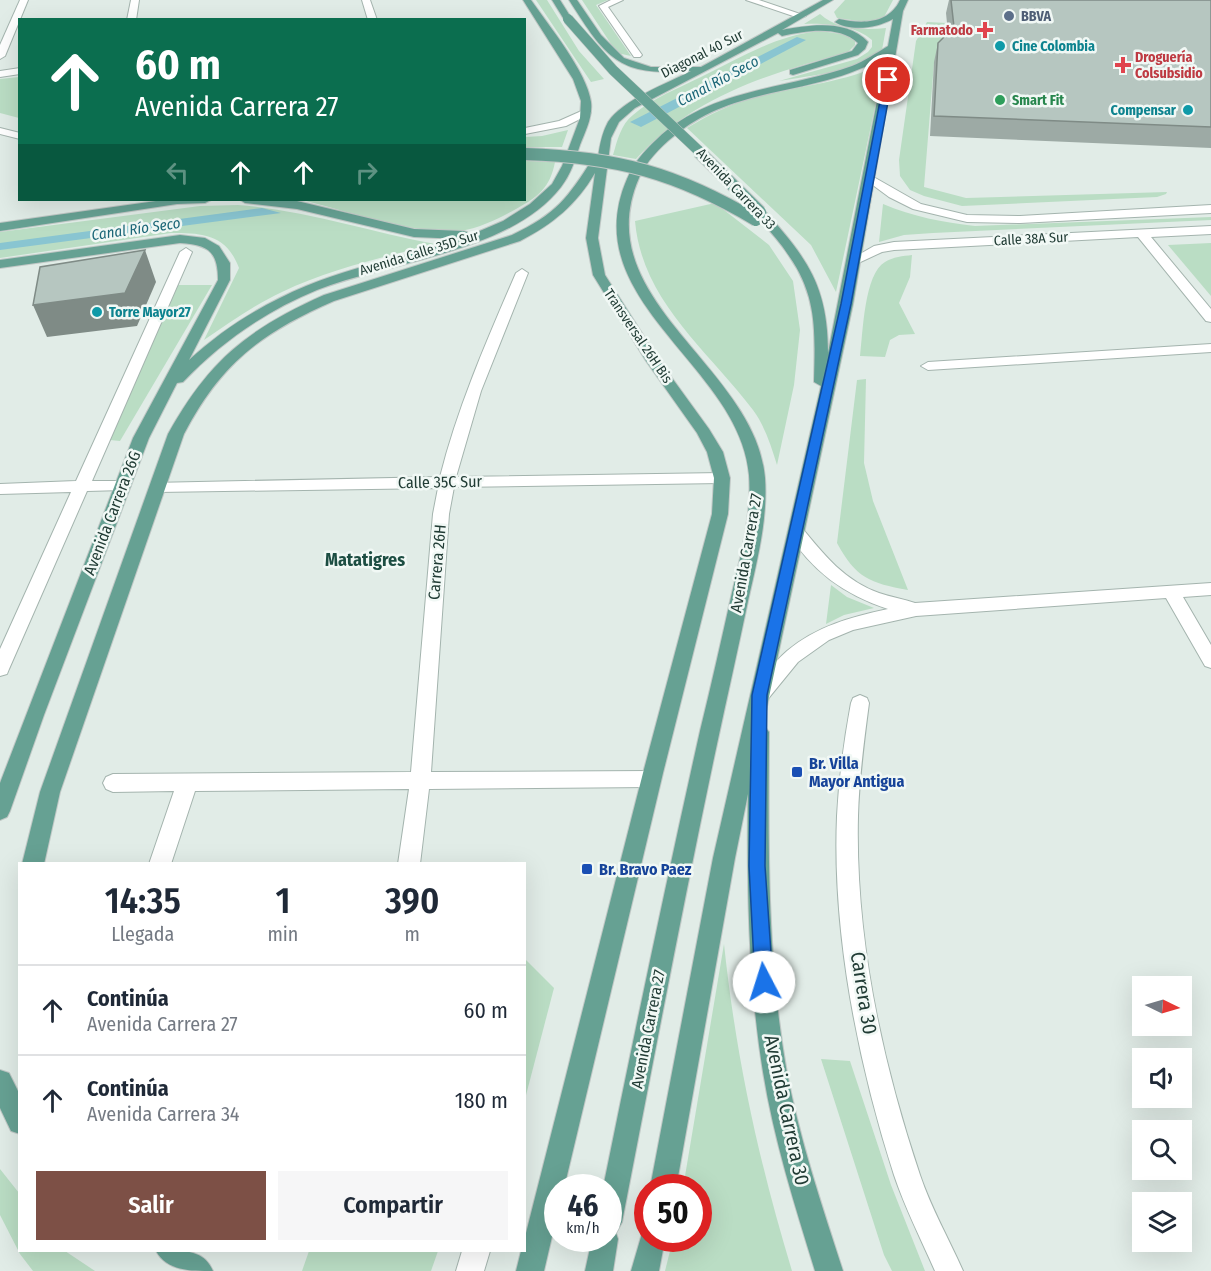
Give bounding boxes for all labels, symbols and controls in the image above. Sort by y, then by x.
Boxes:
place label: BBVA [1021,8,1052,25]
marker: BBVA [1002,9,1016,23]
place label: Farmatodo [911,22,974,39]
marker: Farmatodo [978,23,992,37]
street label: Diagonal 40 Sur [658,26,746,82]
place label: Cine Colombia [1012,38,1095,55]
marker: Cine Colombia [993,39,1007,53]
text: 60 m [135,40,221,90]
icon: ahead [36,42,114,120]
place label: Droguería Colsubsidio [1135,49,1203,82]
water label: Canal Río Seco [674,52,762,110]
pin [862,54,913,105]
marker: Droguería Colsubsidio [1116,58,1130,72]
icon: arrive [871,63,904,96]
text: Avenida Carrera 27 [135,91,338,123]
place label: Smart Fit [1012,92,1065,109]
marker: Smart Fit [993,93,1007,107]
place label: Compensar [1111,102,1177,119]
marker: Compensar [1181,103,1195,117]
street label: Avenida Carrera 33 [693,145,779,233]
icon: left [161,156,194,189]
icon: ahead [224,156,257,189]
icon: ahead [287,156,320,189]
icon: right [350,156,383,189]
water label: Canal Río Seco [90,214,182,244]
street label: Avenida Calle 35D Sur [357,227,481,279]
street label: Calle 38A Sur [993,229,1069,249]
street label: Transversal 26H Bis [600,286,676,386]
place label: Torre Mayor27 [109,304,191,321]
marker: Torre Mayor27 [90,305,104,319]
street label: Avenida Carrera 26G [80,448,144,578]
street label: Calle 35C Sur [398,472,483,492]
street label: Avenida Carrera 27 [726,491,766,614]
street label: Carrera 26H [424,523,450,601]
district label: Matatigres [325,549,405,571]
place label: Br. Villa Mayor Antigua [809,754,904,791]
marker: Br. Villa Mayor Antigua [790,765,804,779]
place label: Br. Bravo Paez [599,860,692,879]
marker: Br. Bravo Paez [580,862,594,876]
text: 14:35 [105,879,181,923]
text: 1 [275,879,290,923]
text: 390 [385,879,439,923]
text: Llegada [111,922,174,946]
text: min [267,922,298,946]
text: m [404,922,420,946]
position arrow [732,950,796,1014]
street label: Carrera 30 [846,950,882,1036]
street label: Avenida Carrera 27 [627,968,669,1090]
north arrow [1132,976,1192,1036]
map controls [1132,976,1192,1252]
text: Continúa [87,985,169,1012]
icon: ahead [36,994,69,1027]
text: 60 m [464,997,508,1024]
text: Avenida Carrera 27 [87,1012,238,1036]
street label: Avenida Carrera 30 [759,1032,815,1188]
button: sound [1132,1048,1192,1108]
text: Continúa [87,1075,169,1102]
icon: ahead [36,1084,69,1117]
text: 180 m [455,1087,508,1114]
text: Avenida Carrera 34 [87,1102,240,1126]
button: search [1132,1120,1192,1180]
button: Salir [36,1171,266,1240]
button: Compartir [278,1171,508,1240]
speed limit sign: 50 [634,1174,712,1252]
text: 46 [567,1188,599,1224]
button: layers [1132,1192,1192,1252]
text: km/h [566,1219,600,1237]

